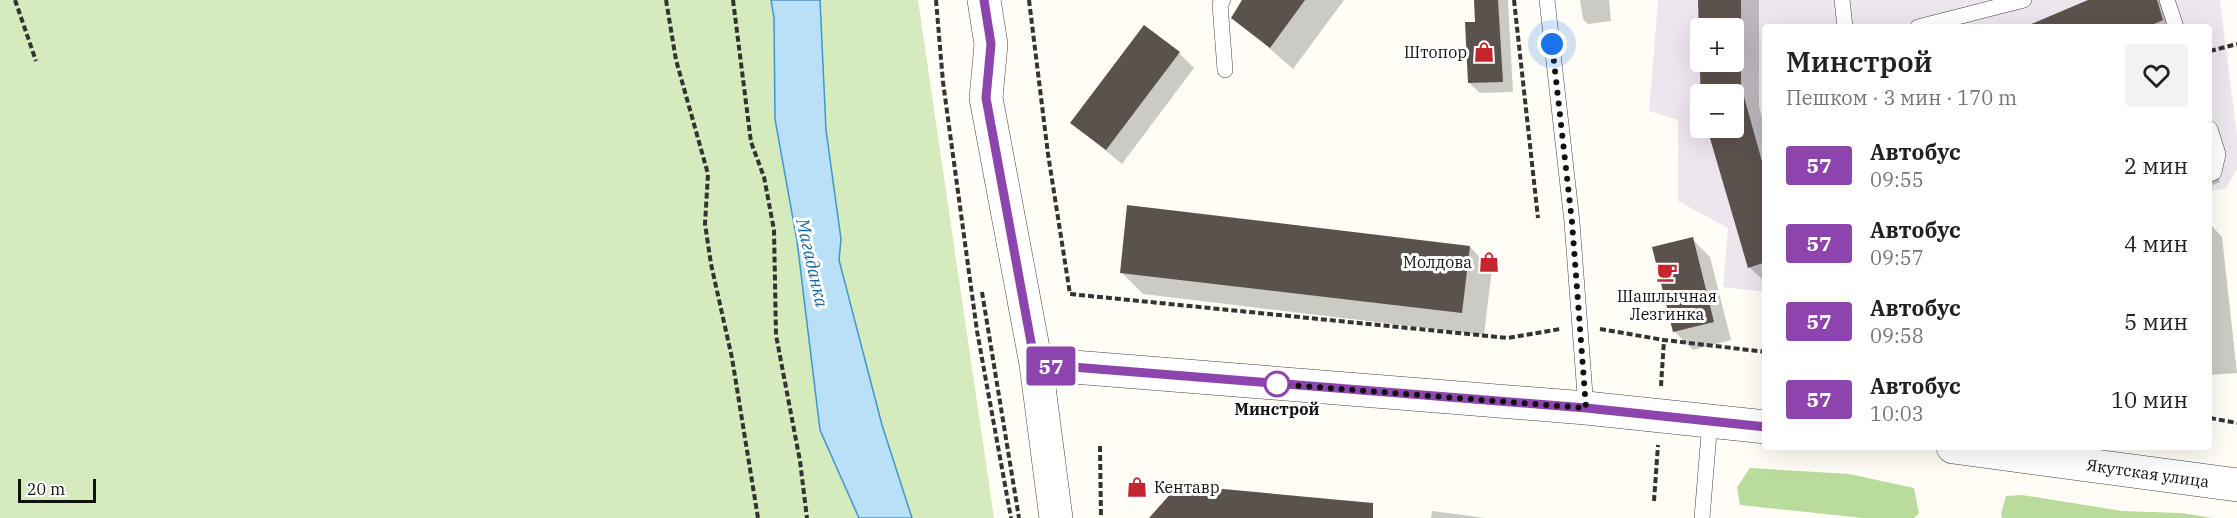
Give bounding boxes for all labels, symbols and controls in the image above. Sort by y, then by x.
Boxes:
map controls [1690,18,1744,138]
button: + [1690,18,1744,72]
your location [1537,29,1567,59]
shop icon: Штопор [1472,40,1496,64]
place label: Штопор [1404,42,1467,62]
text: Минстрой [1786,43,1933,80]
button: heart [2125,44,2188,107]
button: − [1690,84,1744,138]
text: Пешком · 3 мин · 170 m [1786,84,2017,111]
text: Автобус [1870,137,1961,166]
text: 57 [1806,151,1832,179]
text: 2 мин [2124,151,2188,180]
text: 09:55 [1870,166,1924,193]
water label: Магаданка [791,215,834,310]
text: Автобус [1870,215,1961,244]
text: 57 [1806,229,1832,257]
text: 4 мин [2124,229,2188,258]
text: 09:57 [1870,244,1924,271]
shop icon: Молдова [1477,250,1501,274]
place label: Молдова [1403,252,1472,272]
cafe icon: Шашлычная Лезгинка [1655,260,1679,284]
place label: Шашлычная Лезгинка [1617,286,1717,324]
text: Автобус [1870,293,1961,322]
text: 57 [1806,307,1832,335]
text: 5 мин [2124,307,2188,336]
text: 09:58 [1870,322,1924,349]
line badge: 57 [1024,346,1078,386]
text: 57 [1038,352,1064,380]
marker: Минстрой [1264,371,1290,397]
text: Автобус [1870,371,1961,400]
text: 57 [1806,385,1832,413]
text: 10 мин [2111,385,2188,414]
place label: Минстрой [1235,399,1319,419]
text: 10:03 [1870,400,1924,427]
street label: Якутская улица [2085,454,2211,492]
shop icon: Кентавр [1125,475,1149,499]
scale bar [18,476,96,504]
place label: Кентавр [1154,477,1220,497]
text: 20 m [27,479,65,499]

